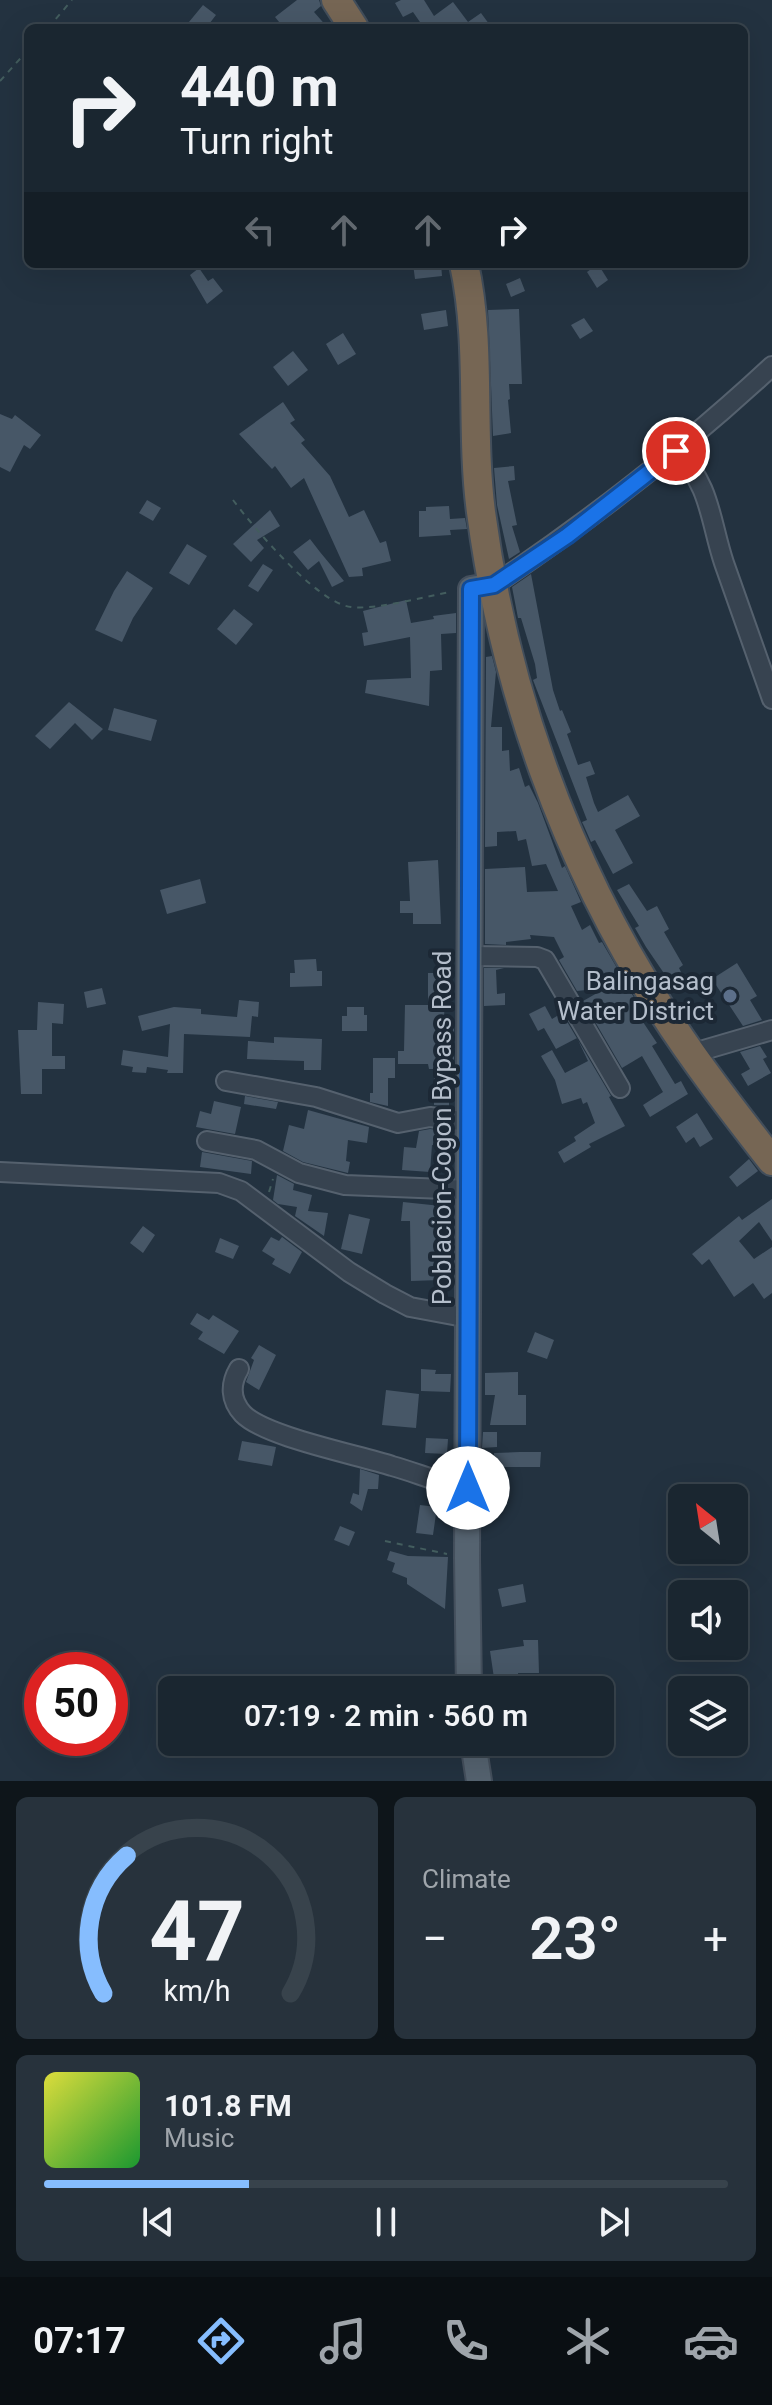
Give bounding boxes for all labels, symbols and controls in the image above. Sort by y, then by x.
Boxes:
text: 440 m [180,54,339,120]
icon: right [48,56,152,160]
text: Turn right [180,121,333,163]
icon: left [238,208,282,252]
icon: ahead [322,208,366,252]
icon: ahead [406,208,450,252]
icon: right [490,208,534,252]
pin [642,417,710,485]
icon: arrive [654,429,698,473]
street label: Poblacion-Cogon Bypass Road [427,951,457,1305]
place label: Balingasag Water District [557,966,714,1026]
marker: Balingasag Water District [721,987,739,1005]
position arrow [426,1446,510,1530]
north arrow [668,1484,748,1564]
map controls [668,1484,748,1756]
button: sound [668,1580,748,1660]
speed limit sign: 50 [24,1652,128,1756]
button: layers [668,1676,748,1756]
text: 07:19 · 2 min · 560 m [244,1698,528,1733]
text: Climate [422,1864,511,1894]
text: 47 [149,1883,245,1980]
text: 23° [529,1903,621,1974]
text: − [422,1913,447,1965]
text: + [703,1913,728,1965]
text: km/h [163,1974,231,2008]
text: 101.8 FM [164,2088,292,2123]
text: Music [164,2123,234,2153]
icon: previous [136,2200,180,2244]
icon: pause [364,2200,408,2244]
icon: next [592,2200,636,2244]
icon: directions [193,2313,249,2369]
icon: music [315,2313,371,2369]
icon: phone [438,2313,494,2369]
icon: climate [560,2313,616,2369]
icon: car [683,2313,739,2369]
text: 07:17 [33,2320,126,2362]

